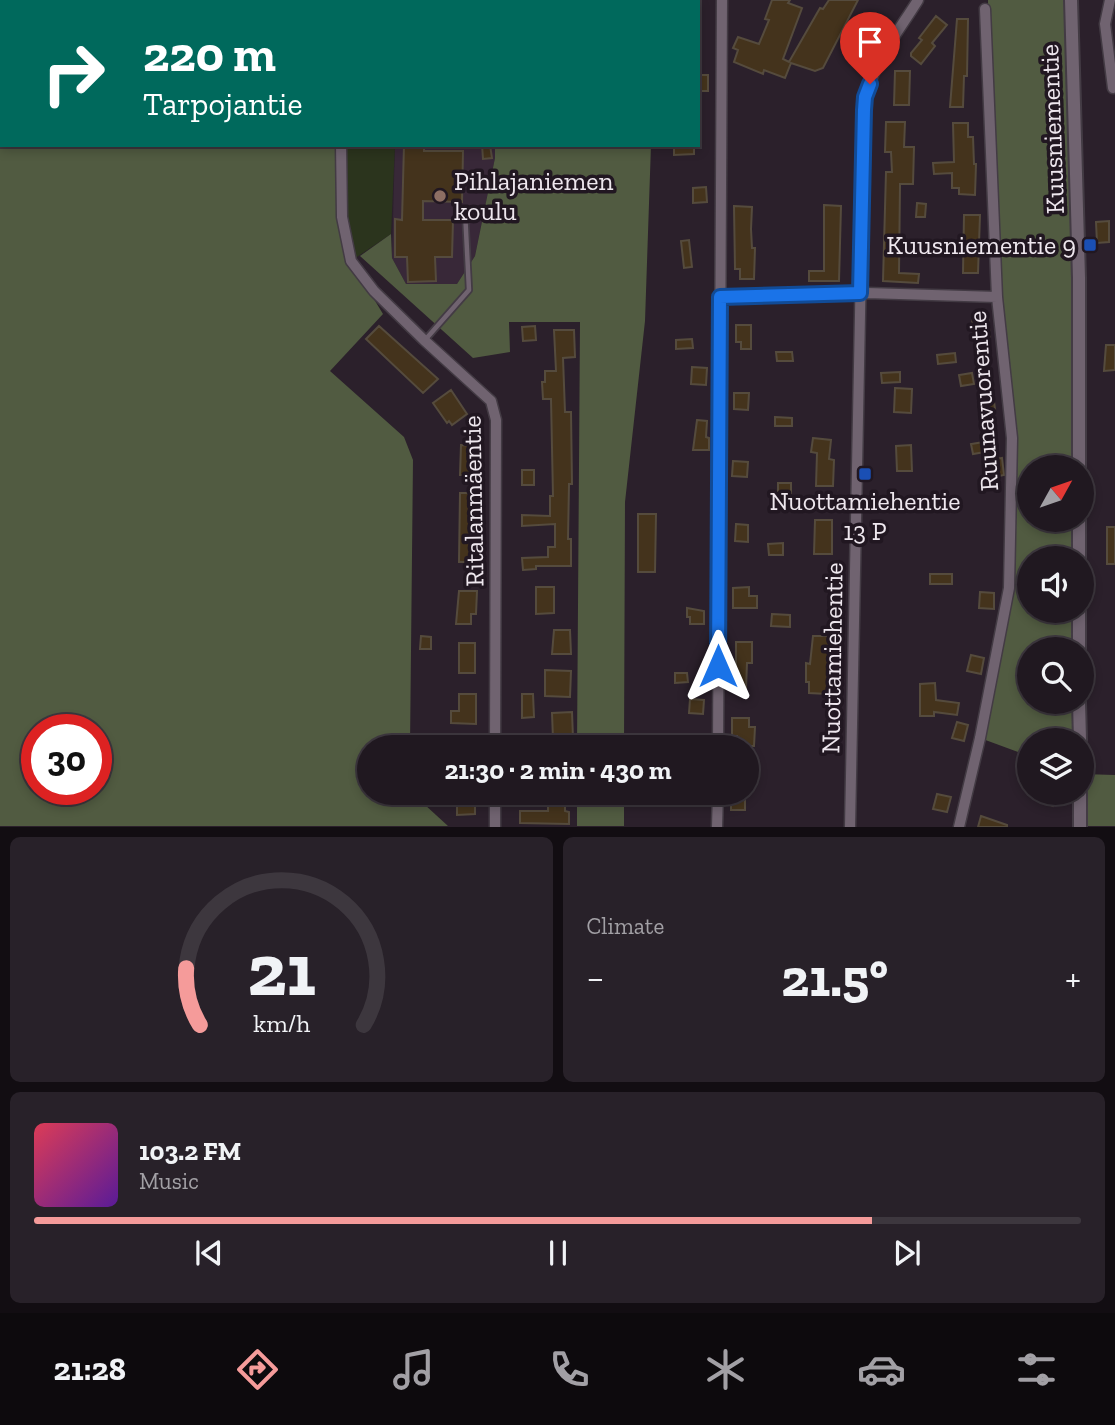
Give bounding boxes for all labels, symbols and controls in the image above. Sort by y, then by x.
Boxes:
pin [840,12.0,900,84]
icon: arrive [851,23,889,61]
text: 220 m [143,25,276,84]
icon: right [28,28,119,119]
street label: Kuusniementie [1033,43,1071,215]
text: Tarpojantie [143,85,303,123]
place label: Pihlajaniemen koulu [454,165,613,227]
marker: Pihlajaniemen koulu [432,188,448,204]
place label: Kuusniementie 9 [886,229,1076,261]
marker: Kuusniementie 9 [1082,237,1098,253]
street label: Ruunavuorentie [961,310,1005,492]
street label: Ritalanmäentie [456,415,490,587]
north arrow [1017,455,1094,532]
map controls [1017,455,1094,805]
marker: Nuottamiehentie 13 P [857,466,873,482]
place label: Nuottamiehentie 13 P [769,485,961,547]
button: sound [1017,546,1094,623]
street label: Nuottamiehentie [814,562,850,754]
position arrow [681,629,755,703]
button: search [1017,637,1094,714]
speed limit sign: 30 [21,714,112,805]
button: layers [1017,728,1094,805]
text: 21:30 · 2 min · 430 m [444,754,672,786]
text: Climate [587,912,664,940]
text: 21 [247,927,316,1015]
text: 21.5° [781,947,888,1009]
text: − [587,955,604,1001]
text: + [1065,955,1081,1001]
text: km/h [253,1008,310,1038]
text: 103.2 FM [139,1135,241,1167]
text: Music [139,1167,199,1195]
icon: previous [190,1234,228,1272]
icon: pause [539,1234,577,1272]
icon: next [888,1234,926,1272]
icon: directions [233,1345,282,1394]
icon: music [389,1345,438,1394]
icon: phone [545,1345,594,1394]
icon: climate [701,1345,750,1394]
icon: car [857,1345,906,1394]
icon: filters [1012,1345,1061,1394]
text: 21:28 [53,1350,126,1388]

